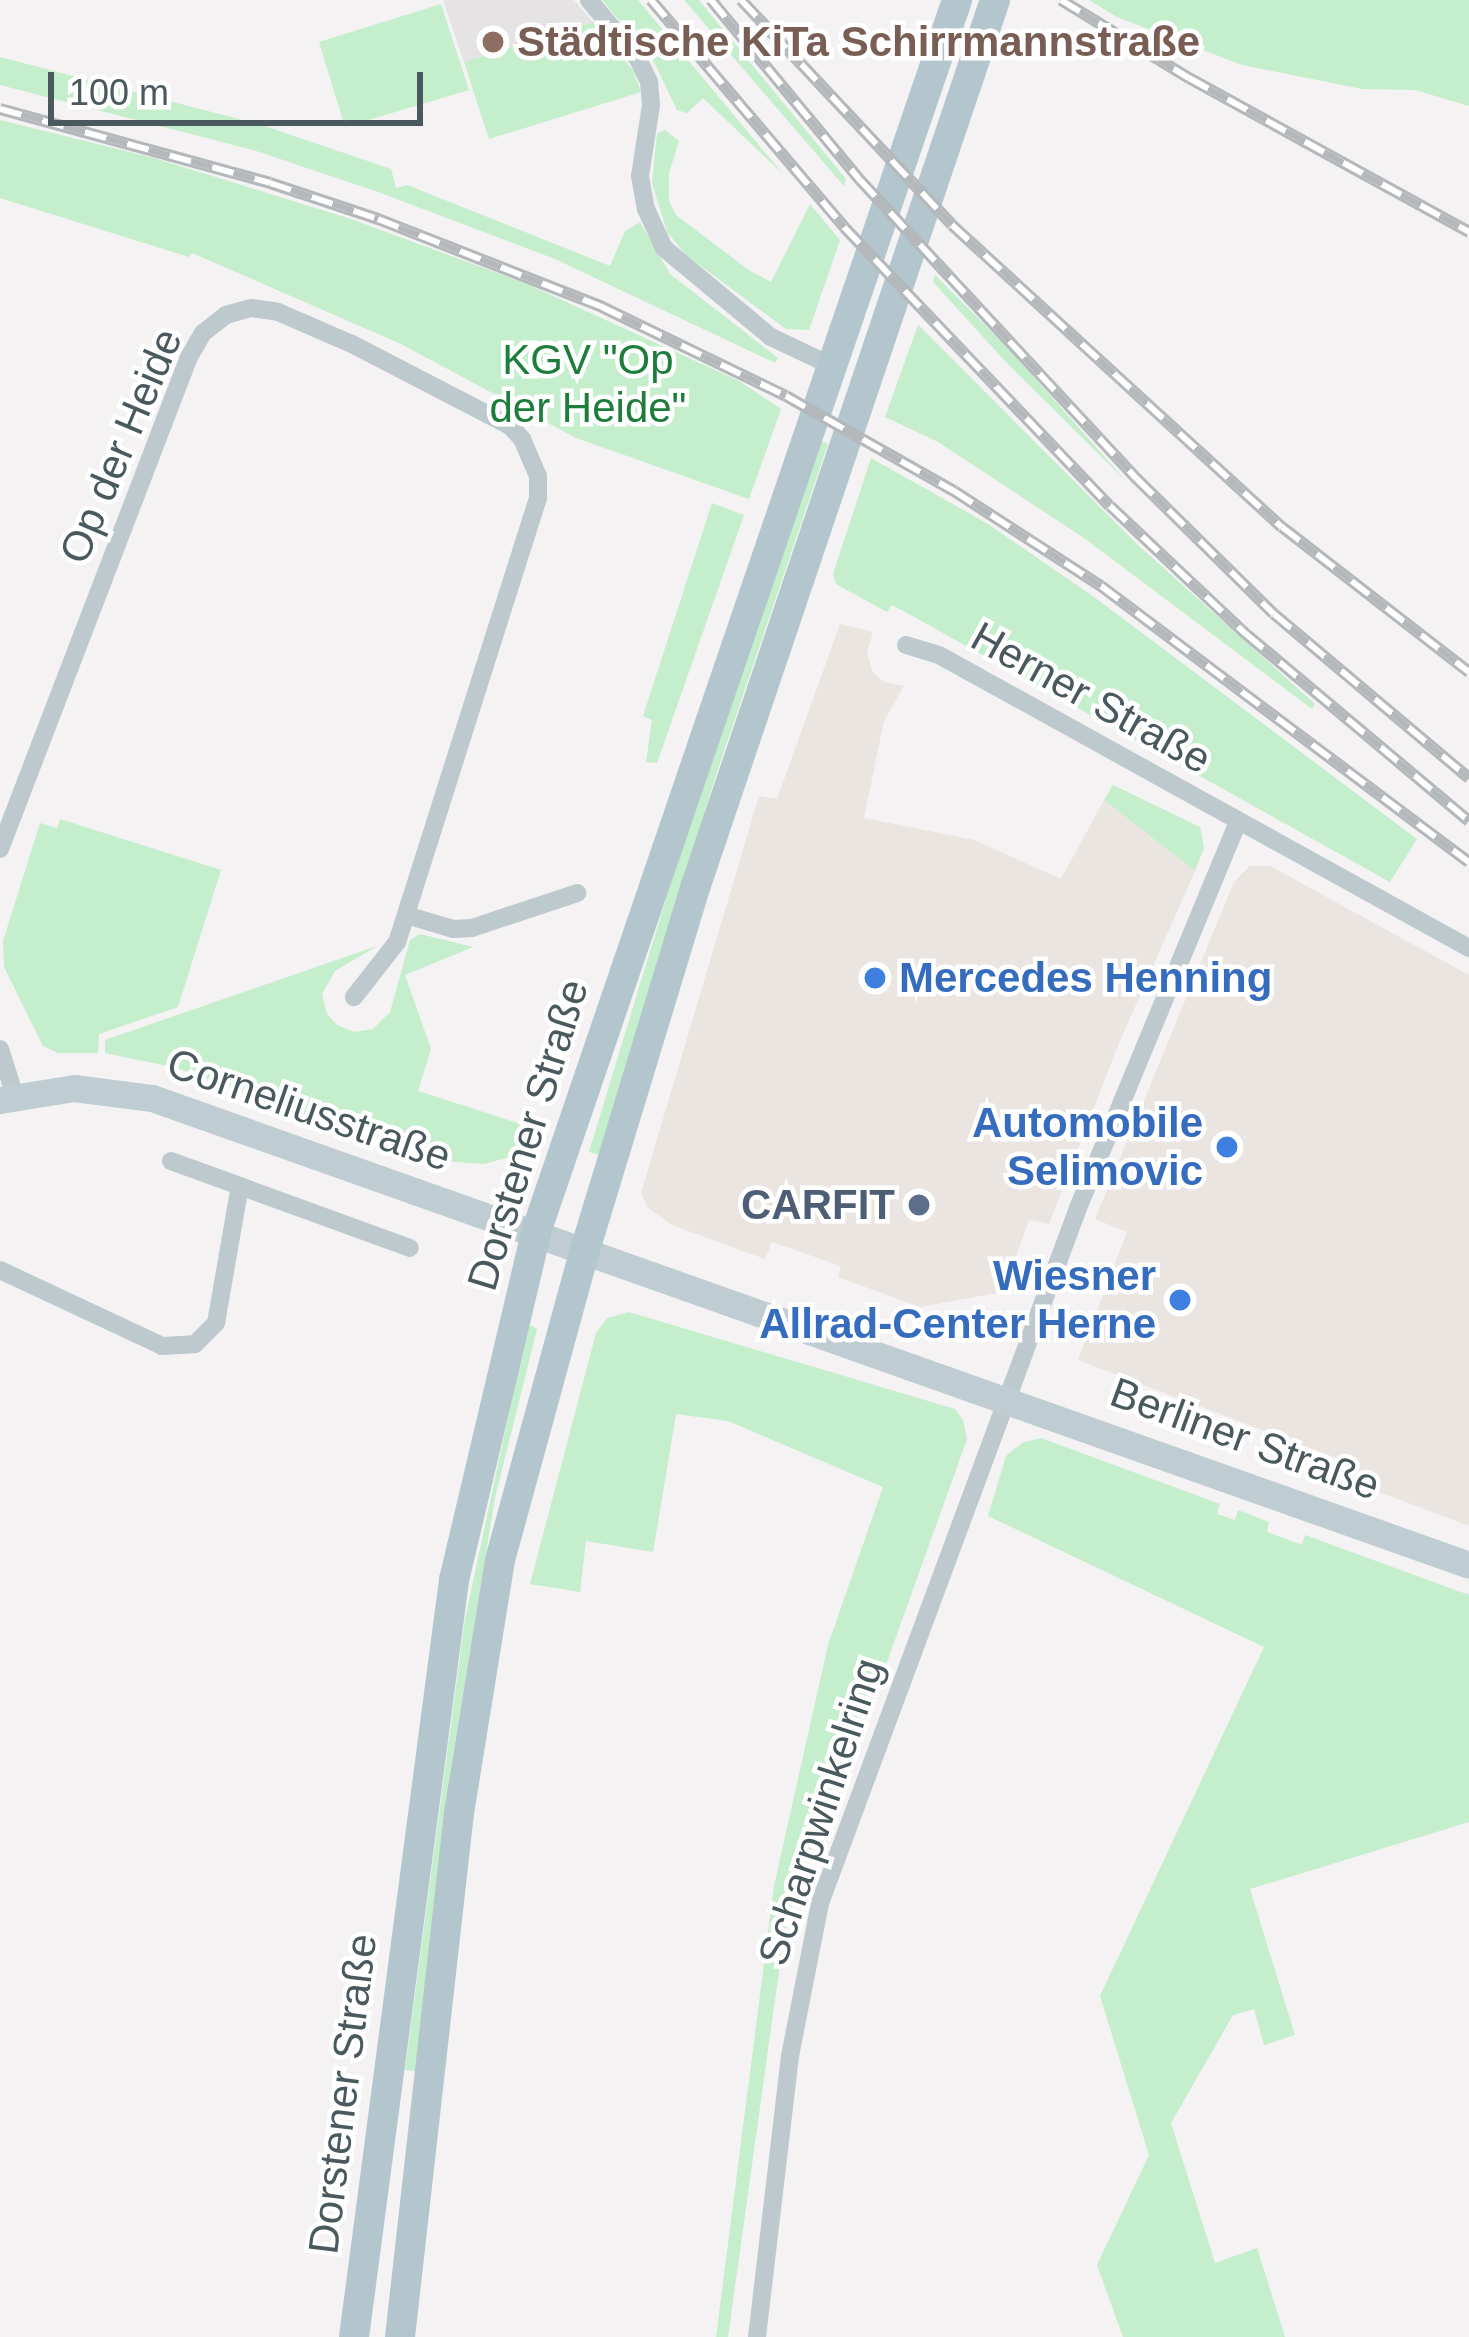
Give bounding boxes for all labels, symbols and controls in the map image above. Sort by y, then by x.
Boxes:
place label: Städtische KiTa Schirrmannstraße [517,17,1200,67]
marker: Städtische KiTa Schirrmannstraße [480,29,506,55]
scale bar [54,48,429,122]
text: 100 m [69,72,169,113]
street label: Op der Heide [49,321,193,571]
park label: KGV "Op der Heide" [489,335,687,434]
street label: Herner Straße [962,611,1220,785]
place label: Mercedes Henning [899,953,1272,1003]
marker: Mercedes Henning [862,965,888,991]
street label: Dorstener Straße [457,974,599,1296]
street label: Corneliusstraße [161,1038,457,1182]
place label: Automobile Selimovic [972,1098,1203,1196]
marker: Automobile Selimovic [1214,1134,1240,1160]
place label: CARFIT [741,1180,895,1230]
marker: CARFIT [906,1192,932,1218]
place label: Wiesner Allrad-Center Herne [759,1251,1156,1350]
marker: Wiesner Allrad-Center Herne [1167,1287,1193,1313]
street label: Berliner Straße [1104,1367,1386,1511]
street label: Scharpwinkelring [748,1652,894,1972]
street label: Dorstener Straße [298,1931,388,2257]

